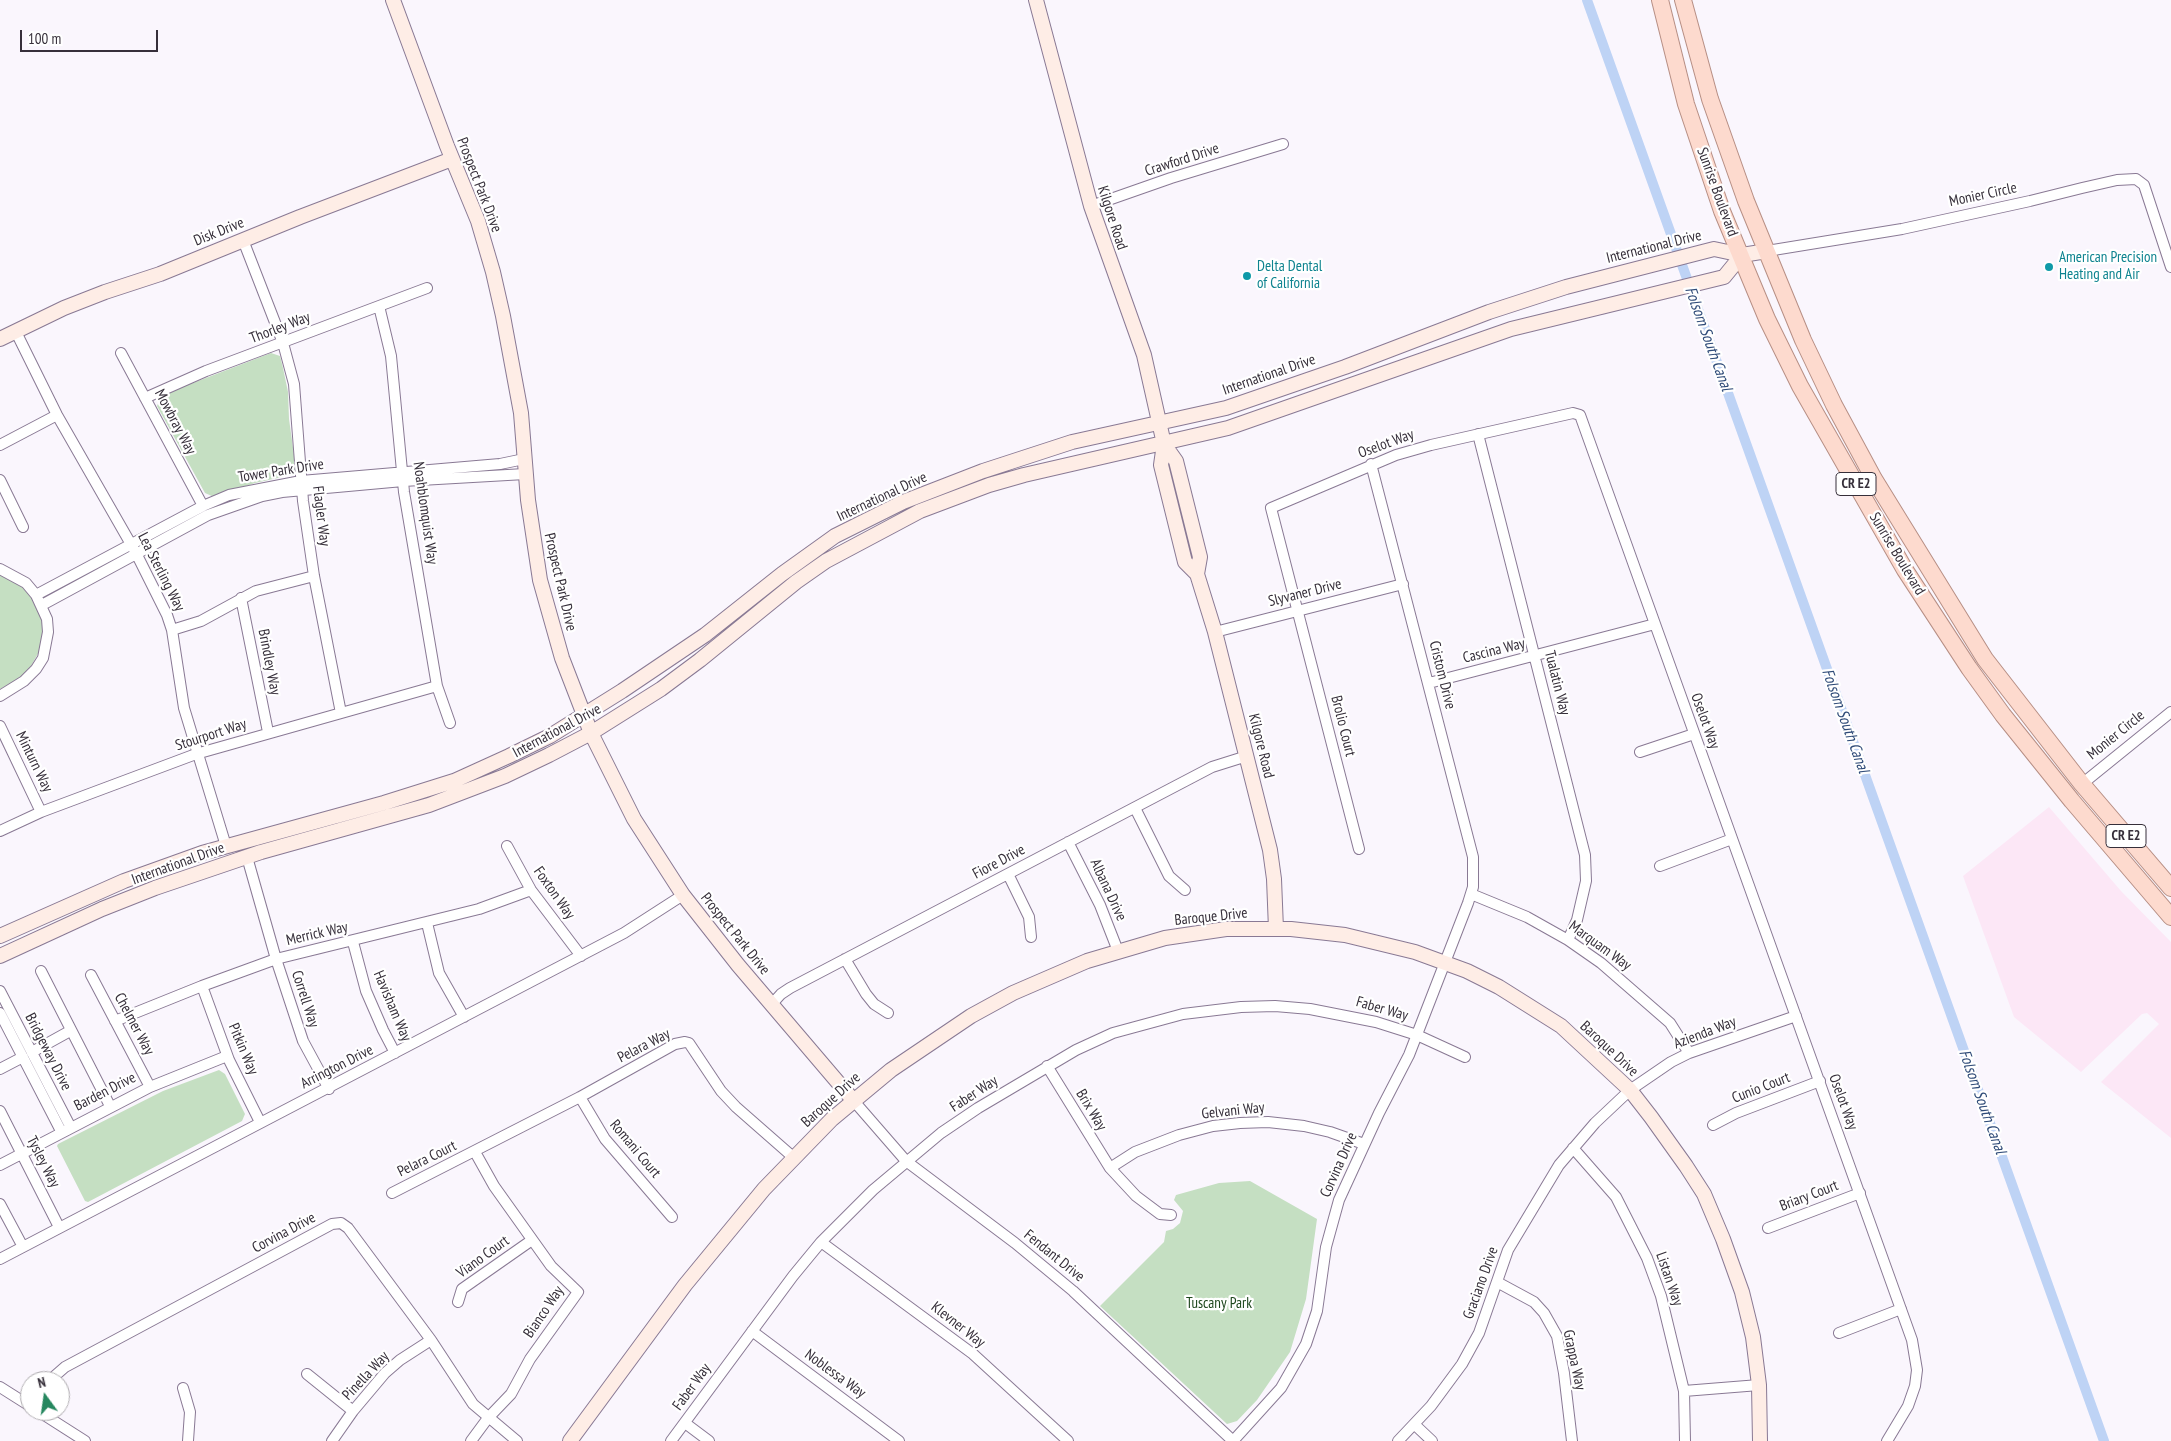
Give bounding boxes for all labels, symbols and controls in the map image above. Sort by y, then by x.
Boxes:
scale bar [22,20,160,52]
text: 100 m [28,29,61,48]
street label: Prospect Park Drive [453,135,505,235]
street label: Crawford Drive [1143,140,1221,180]
street label: Sunrise Boulevard [1693,145,1741,239]
street label: Monier Circle [1948,179,2018,211]
street label: Kilgore Road [1093,184,1131,252]
street label: Disk Drive [191,214,247,250]
street label: International Drive [1605,226,1703,268]
place label: American Precision Heating and Air [2059,249,2157,284]
place label: Delta Dental of California [1257,258,1322,293]
marker: American Precision Heating and Air [2043,261,2055,273]
marker: Delta Dental of California [1241,270,1253,282]
water label: Folsom South Canal [1680,284,1736,394]
street label: Thorley Way [247,308,313,348]
street label: International Drive [1220,351,1318,399]
street label: Mowbray Way [150,386,200,458]
street label: Oselot Way [1356,426,1416,462]
street label: Tower Park Drive [237,455,325,487]
street label: Noahblomquist Way [409,461,441,565]
street label: International Drive [834,468,930,526]
road number: CR E2 [1836,472,1876,496]
street label: Flagler Way [308,485,334,547]
street label: Sunrise Boulevard [1865,509,1929,599]
street label: Lea Sterling Way [133,530,189,614]
street label: Prospect Park Drive [540,531,580,633]
street label: Slyvaner Drive [1266,575,1344,611]
street label: Brindley Way [254,627,284,697]
street label: Cascina Way [1461,635,1527,667]
street label: Cristom Drive [1425,639,1459,711]
street label: Tualatin Way [1540,649,1574,717]
water label: Folsom South Canal [1817,666,1873,776]
street label: Oselot Way [1687,691,1723,751]
street label: Brolio Court [1327,694,1359,758]
street label: International Drive [510,700,604,762]
street label: Monier Circle [2084,706,2148,764]
street label: Kilgore Road [1244,712,1278,780]
street label: Stourport Way [173,715,249,755]
street label: Minturn Way [12,729,56,795]
road number: CR E2 [2106,824,2146,848]
street label: International Drive [129,839,227,889]
street label: Fiore Drive [970,841,1028,883]
street label: Albana Drive [1086,856,1130,924]
street label: Foxton Way [529,863,579,923]
street label: Prospect Park Drive [697,889,773,979]
street label: Baroque Drive [1174,904,1248,930]
street label: Marquam Way [1565,917,1635,975]
street label: Merrick Way [284,918,350,950]
street label: Correll Way [287,968,323,1030]
street label: Havisham Way [369,968,415,1044]
street label: Chelmer Way [110,990,158,1058]
street label: Faber Way [1354,993,1410,1025]
street label: Bridgeway Drive [21,1010,75,1094]
street label: Azienda Way [1671,1013,1739,1053]
street label: Baroque Drive [1576,1017,1642,1081]
street label: Pitkin Way [224,1021,262,1077]
street label: Pelara Way [615,1025,673,1067]
street label: Arrington Drive [298,1041,376,1093]
water label: Folsom South Canal [1954,1047,2010,1157]
street label: Barden Drive [71,1069,139,1115]
street label: Baroque Drive [798,1069,864,1131]
street label: Cunio Court [1729,1069,1793,1107]
street label: Faber Way [947,1072,1001,1116]
street label: Oselot Way [1825,1072,1861,1132]
street label: Brix Way [1072,1086,1110,1134]
street label: Gelvani Way [1201,1099,1265,1123]
street label: Romani Court [606,1116,664,1182]
street label: Corvina Drive [1317,1130,1361,1200]
street label: Tysley Way [22,1133,64,1191]
street label: Pelara Court [395,1137,459,1181]
street label: Briary Court [1777,1177,1841,1215]
street label: Corvina Drive [249,1209,319,1257]
street label: Fendant Drive [1020,1226,1088,1286]
street label: Viano Court [453,1232,513,1282]
street label: Graciano Drive [1460,1244,1502,1322]
street label: Listan Way [1651,1250,1687,1308]
street label: Bianco Way [520,1283,568,1341]
park label: Tuscany Park [1186,1295,1252,1313]
street label: Klevner Way [927,1298,989,1352]
street label: Grappa Way [1559,1328,1589,1392]
street label: Noblessa Way [801,1346,869,1402]
street label: Pinella Way [339,1348,393,1404]
street label: Faber Way [669,1360,715,1414]
north arrow [20,1371,70,1421]
text: N [36,1373,47,1392]

